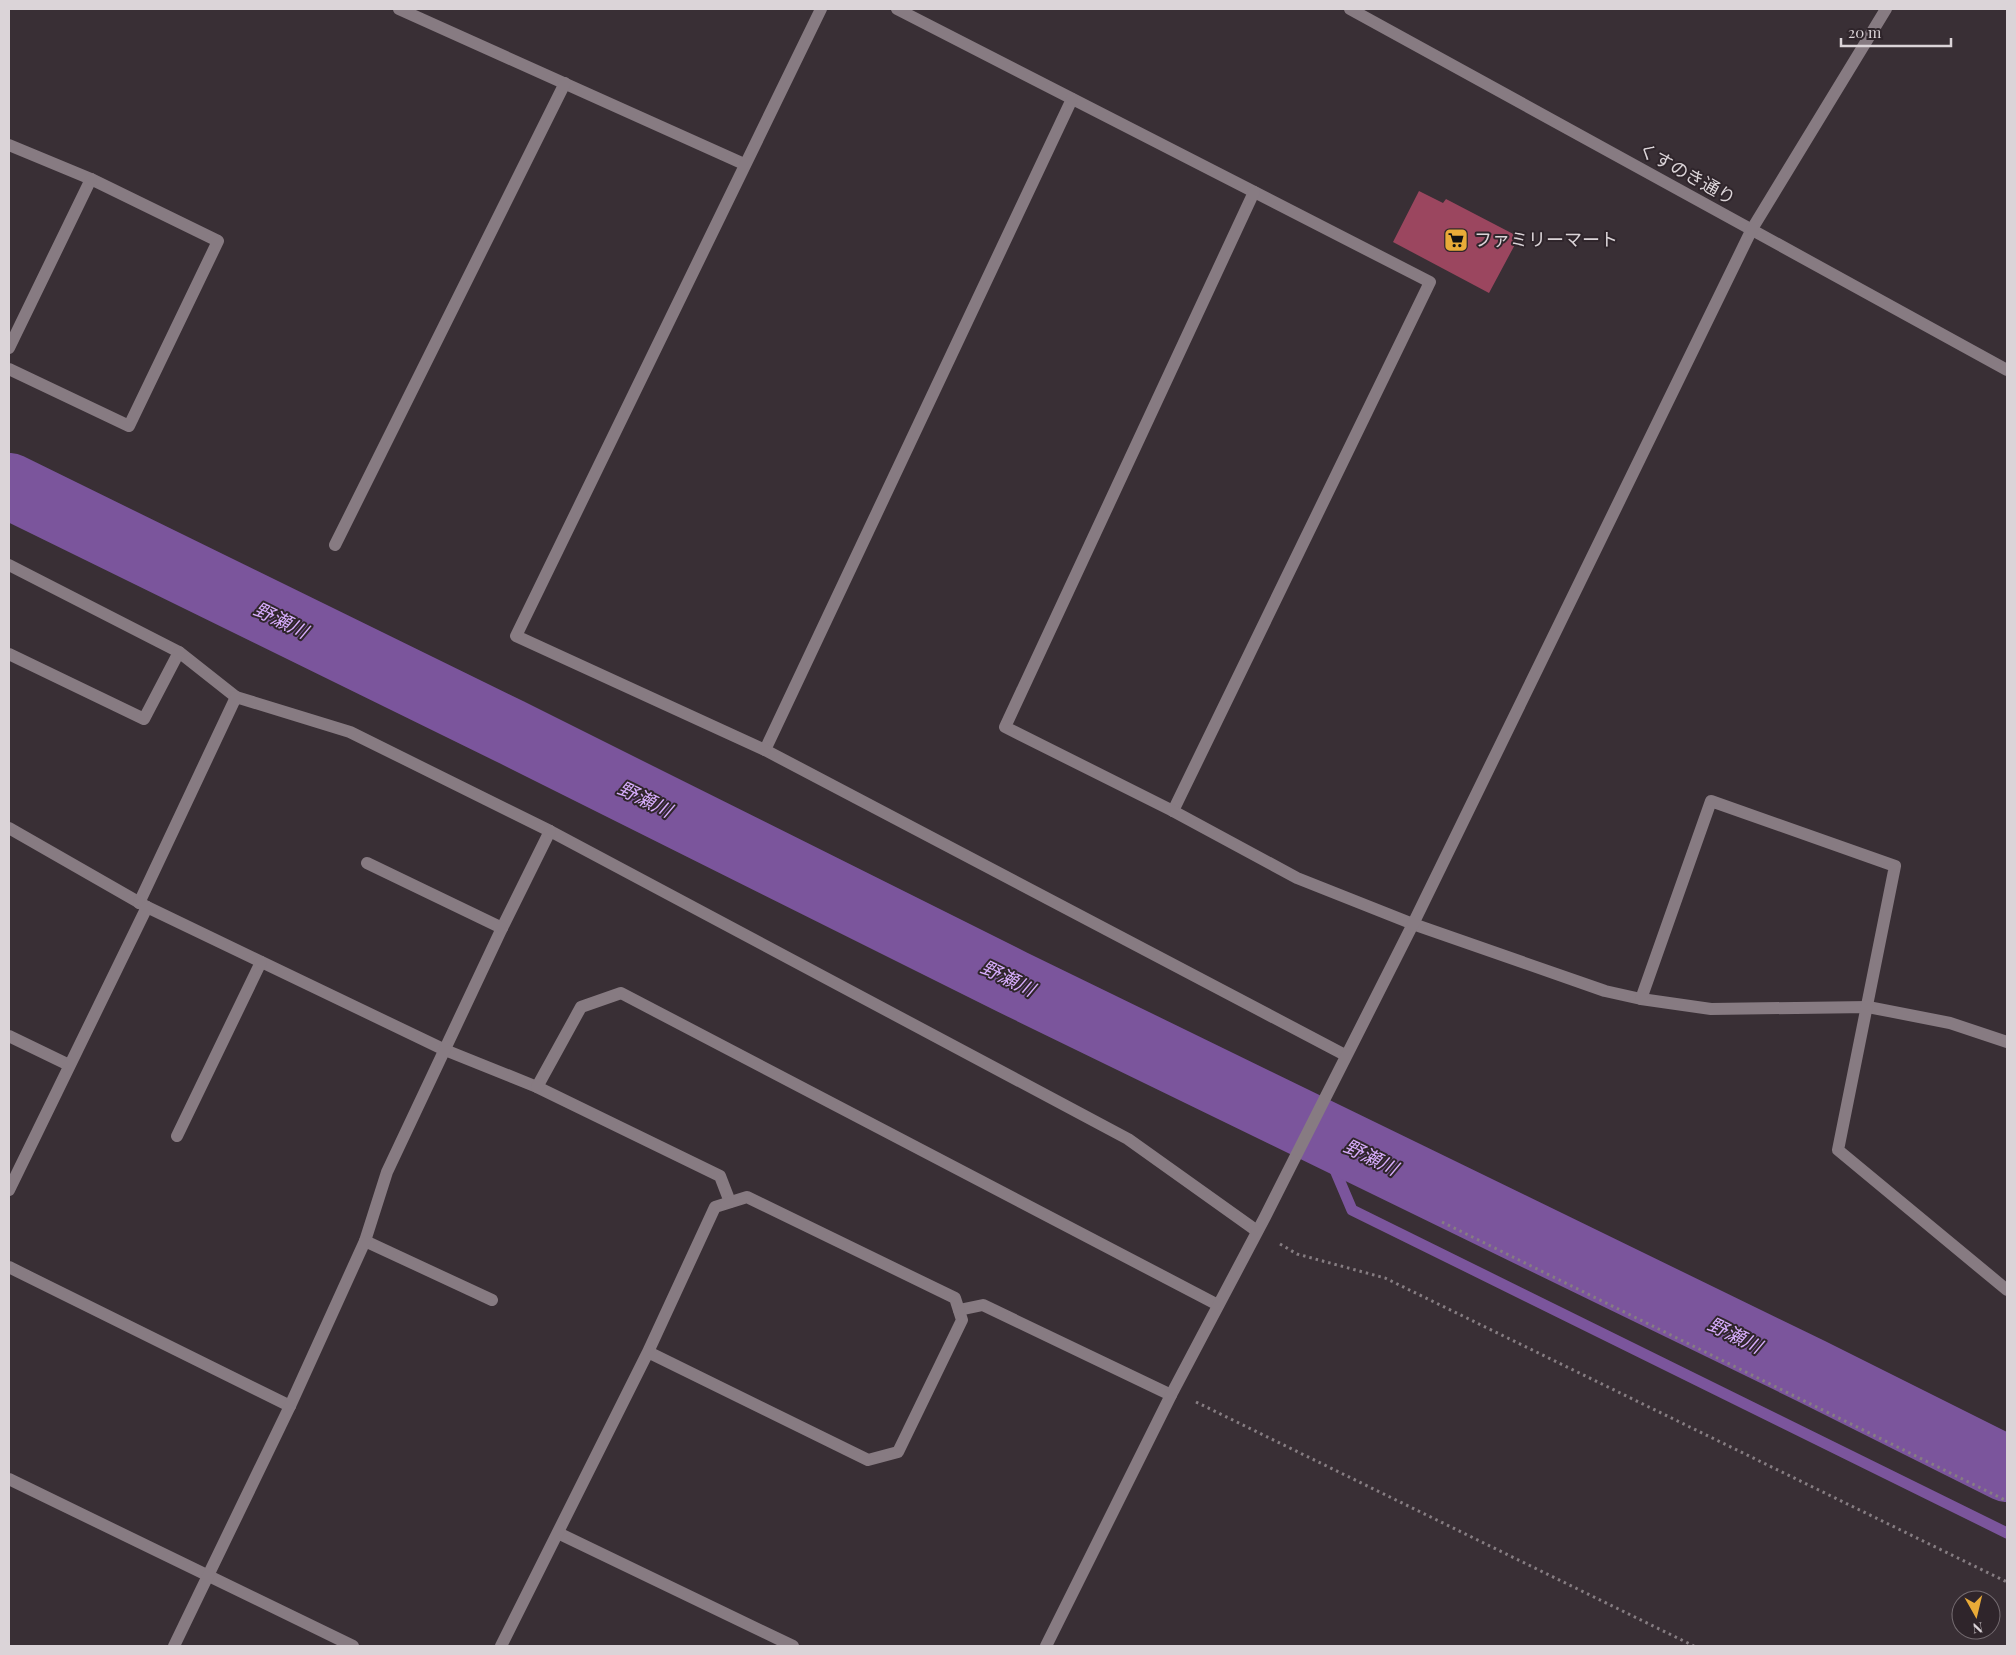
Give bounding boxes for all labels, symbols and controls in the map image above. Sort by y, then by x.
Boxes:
scale bar [1841,15,1951,47]
text: 20 m [1848,22,1882,42]
street label: くすのき通り [1635,137,1740,210]
supermarket icon: ファミリーマート [1443,227,1469,253]
place label: ファミリーマート [1474,227,1618,251]
water label: 野瀬川 [250,595,315,644]
water label: 野瀬川 [614,774,679,823]
water label: 野瀬川 [977,953,1042,1002]
water label: 野瀬川 [1340,1132,1405,1181]
water label: 野瀬川 [1704,1310,1769,1359]
north arrow [1951,1590,2001,1640]
text: N [1972,1618,1984,1638]

